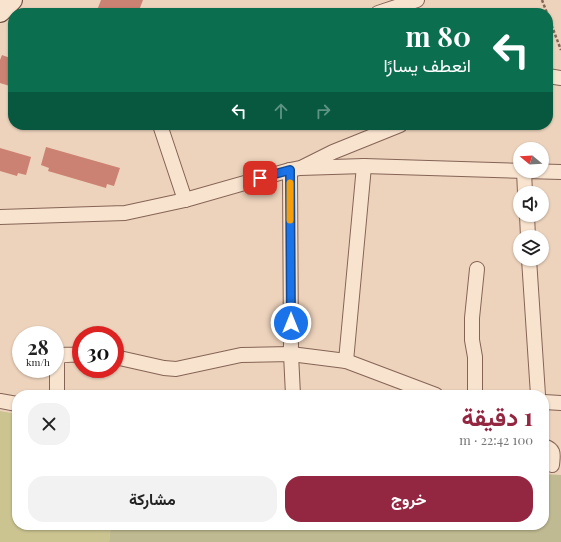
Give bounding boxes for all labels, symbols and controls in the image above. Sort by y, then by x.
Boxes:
text: 80 m [405,17,471,54]
icon: left [485,24,537,76]
text: انعطف يسارًا [383,53,471,77]
icon: left [228,100,250,122]
icon: ahead [270,100,292,122]
icon: right [312,100,334,122]
north arrow [513,142,549,178]
map controls [513,142,549,266]
pin [243,161,277,195]
icon: arrive [249,167,271,189]
button: sound [513,186,549,222]
button: layers [513,230,549,266]
position arrow [270,302,312,344]
speed limit sign: 30 [72,326,124,378]
text: 28 [27,333,49,360]
text: km/h [26,355,50,369]
text: 1 دقيقة [462,400,533,432]
button: close [28,403,70,445]
text: 100 m · 22:42 [459,431,533,448]
button: مشاركة [28,476,277,522]
button: خروج [285,476,533,522]

